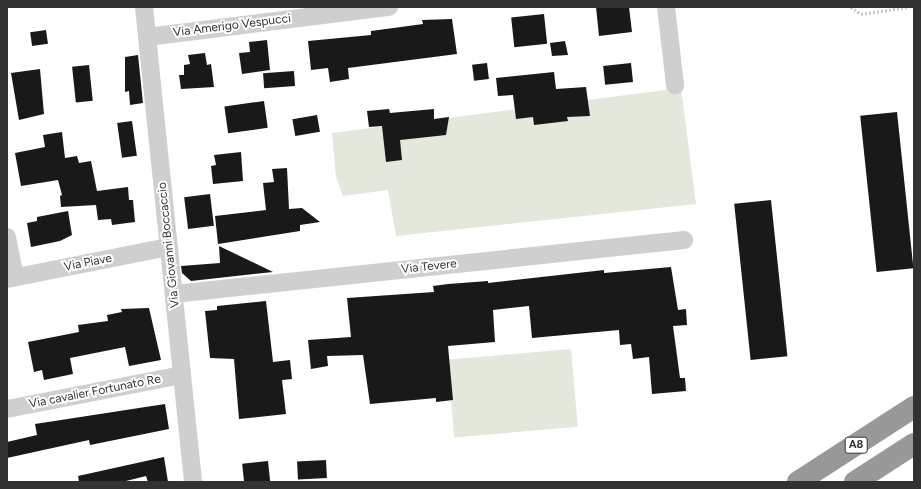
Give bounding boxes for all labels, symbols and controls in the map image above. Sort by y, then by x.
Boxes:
street label: Via Amerigo Vespucci [172,12,292,40]
street label: Via Giovanni Boccaccio [155,181,183,309]
street label: Via Piave [63,251,113,275]
street label: Via Tevere [401,257,457,277]
street label: Via cavalier Fortunato Re [28,372,162,412]
road number: A8 [844,436,868,454]

